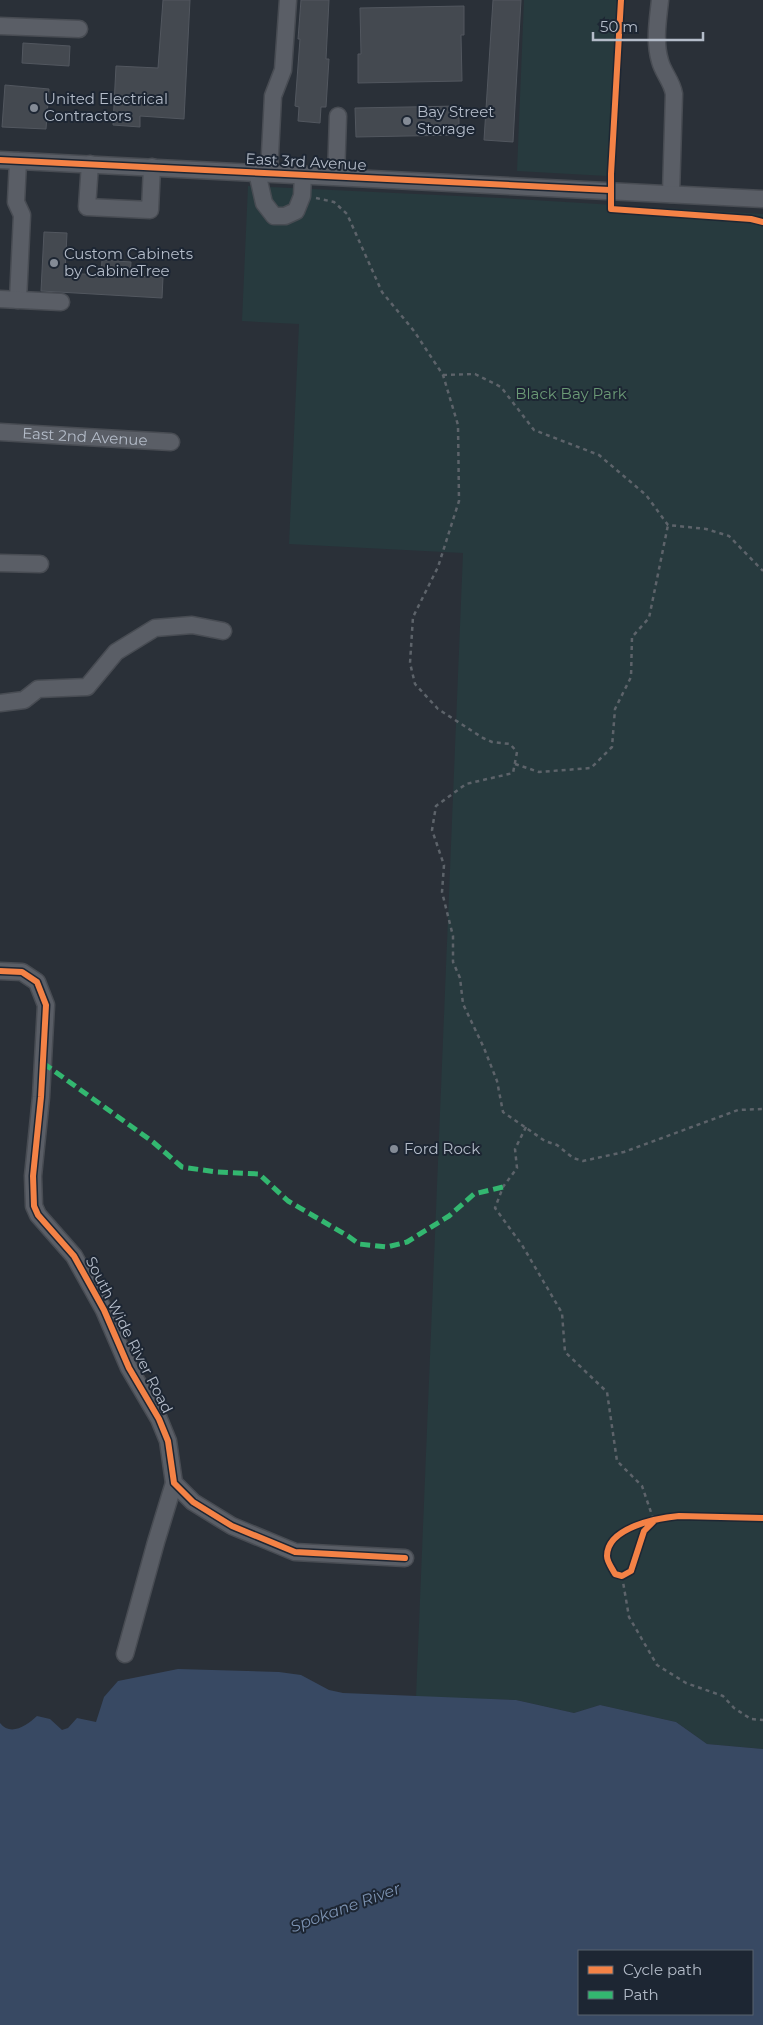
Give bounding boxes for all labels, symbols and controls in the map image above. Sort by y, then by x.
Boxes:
scale bar [593,10,703,42]
text: 50 m [600,17,638,36]
place label: United Electrical Contractors [44,89,168,125]
marker: United Electrical Contractors [28,102,40,114]
place label: Bay Street Storage [417,102,494,138]
marker: Bay Street Storage [401,115,413,127]
street label: East 3rd Avenue [245,149,367,174]
place label: Custom Cabinets by CabineTree [64,244,193,280]
marker: Custom Cabinets by CabineTree [48,257,60,269]
park label: Black Bay Park [515,384,627,403]
street label: East 2nd Avenue [22,423,148,450]
place label: Ford Rock [404,1139,480,1158]
marker: Ford Rock [388,1143,400,1155]
street label: South Wide River Road [82,1253,177,1416]
water label: Spokane River [288,1879,403,1936]
legend [578,1950,753,2015]
text: Cycle path [623,1960,702,1979]
text: Path [623,1985,659,2004]

